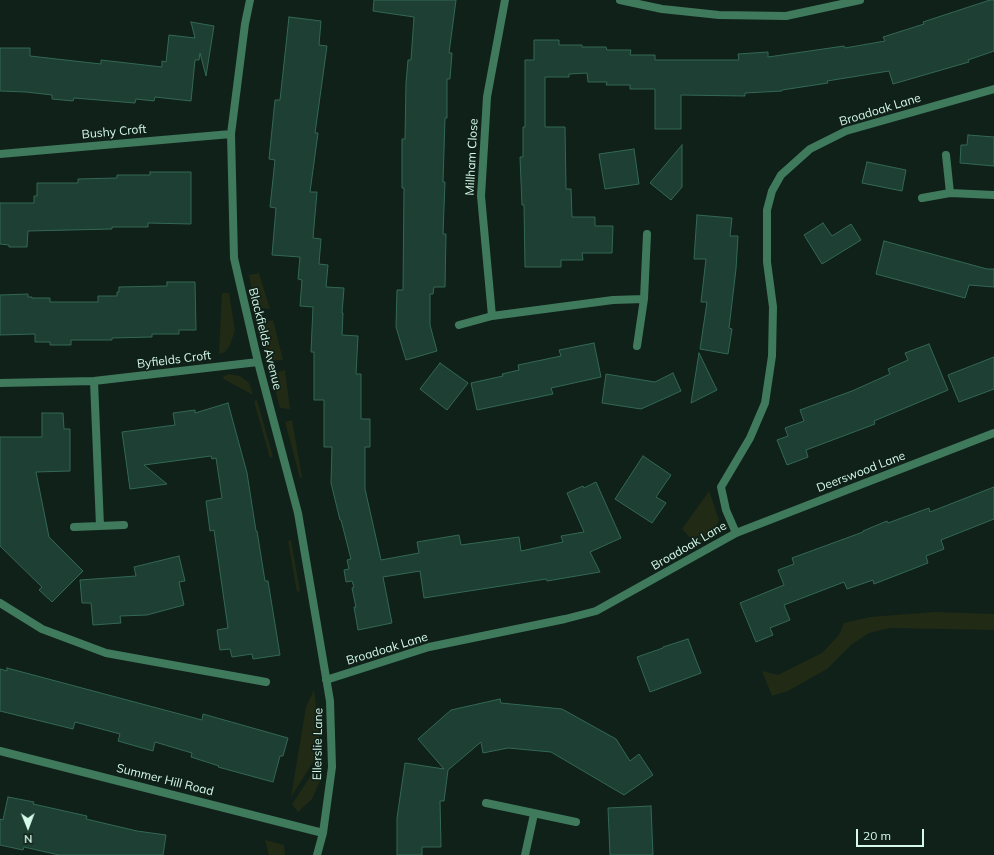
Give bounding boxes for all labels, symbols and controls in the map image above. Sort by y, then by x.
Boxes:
street label: Broadoak Lane [838,91,922,129]
street label: Millham Close [463,118,481,196]
street label: Bushy Croft [81,122,147,142]
street label: Blackfields Avenue [245,286,285,392]
street label: Byfields Croft [136,348,212,372]
street label: Deerswood Lane [815,448,907,496]
street label: Broadoak Lane [649,519,729,573]
street label: Broadoak Lane [345,630,429,668]
street label: Ellerslie Lane [310,708,326,780]
street label: Summer Hill Road [115,761,215,799]
north arrow [8,807,48,847]
scale bar [858,821,926,847]
text: 20 m [863,828,891,843]
text: N [24,832,32,846]

